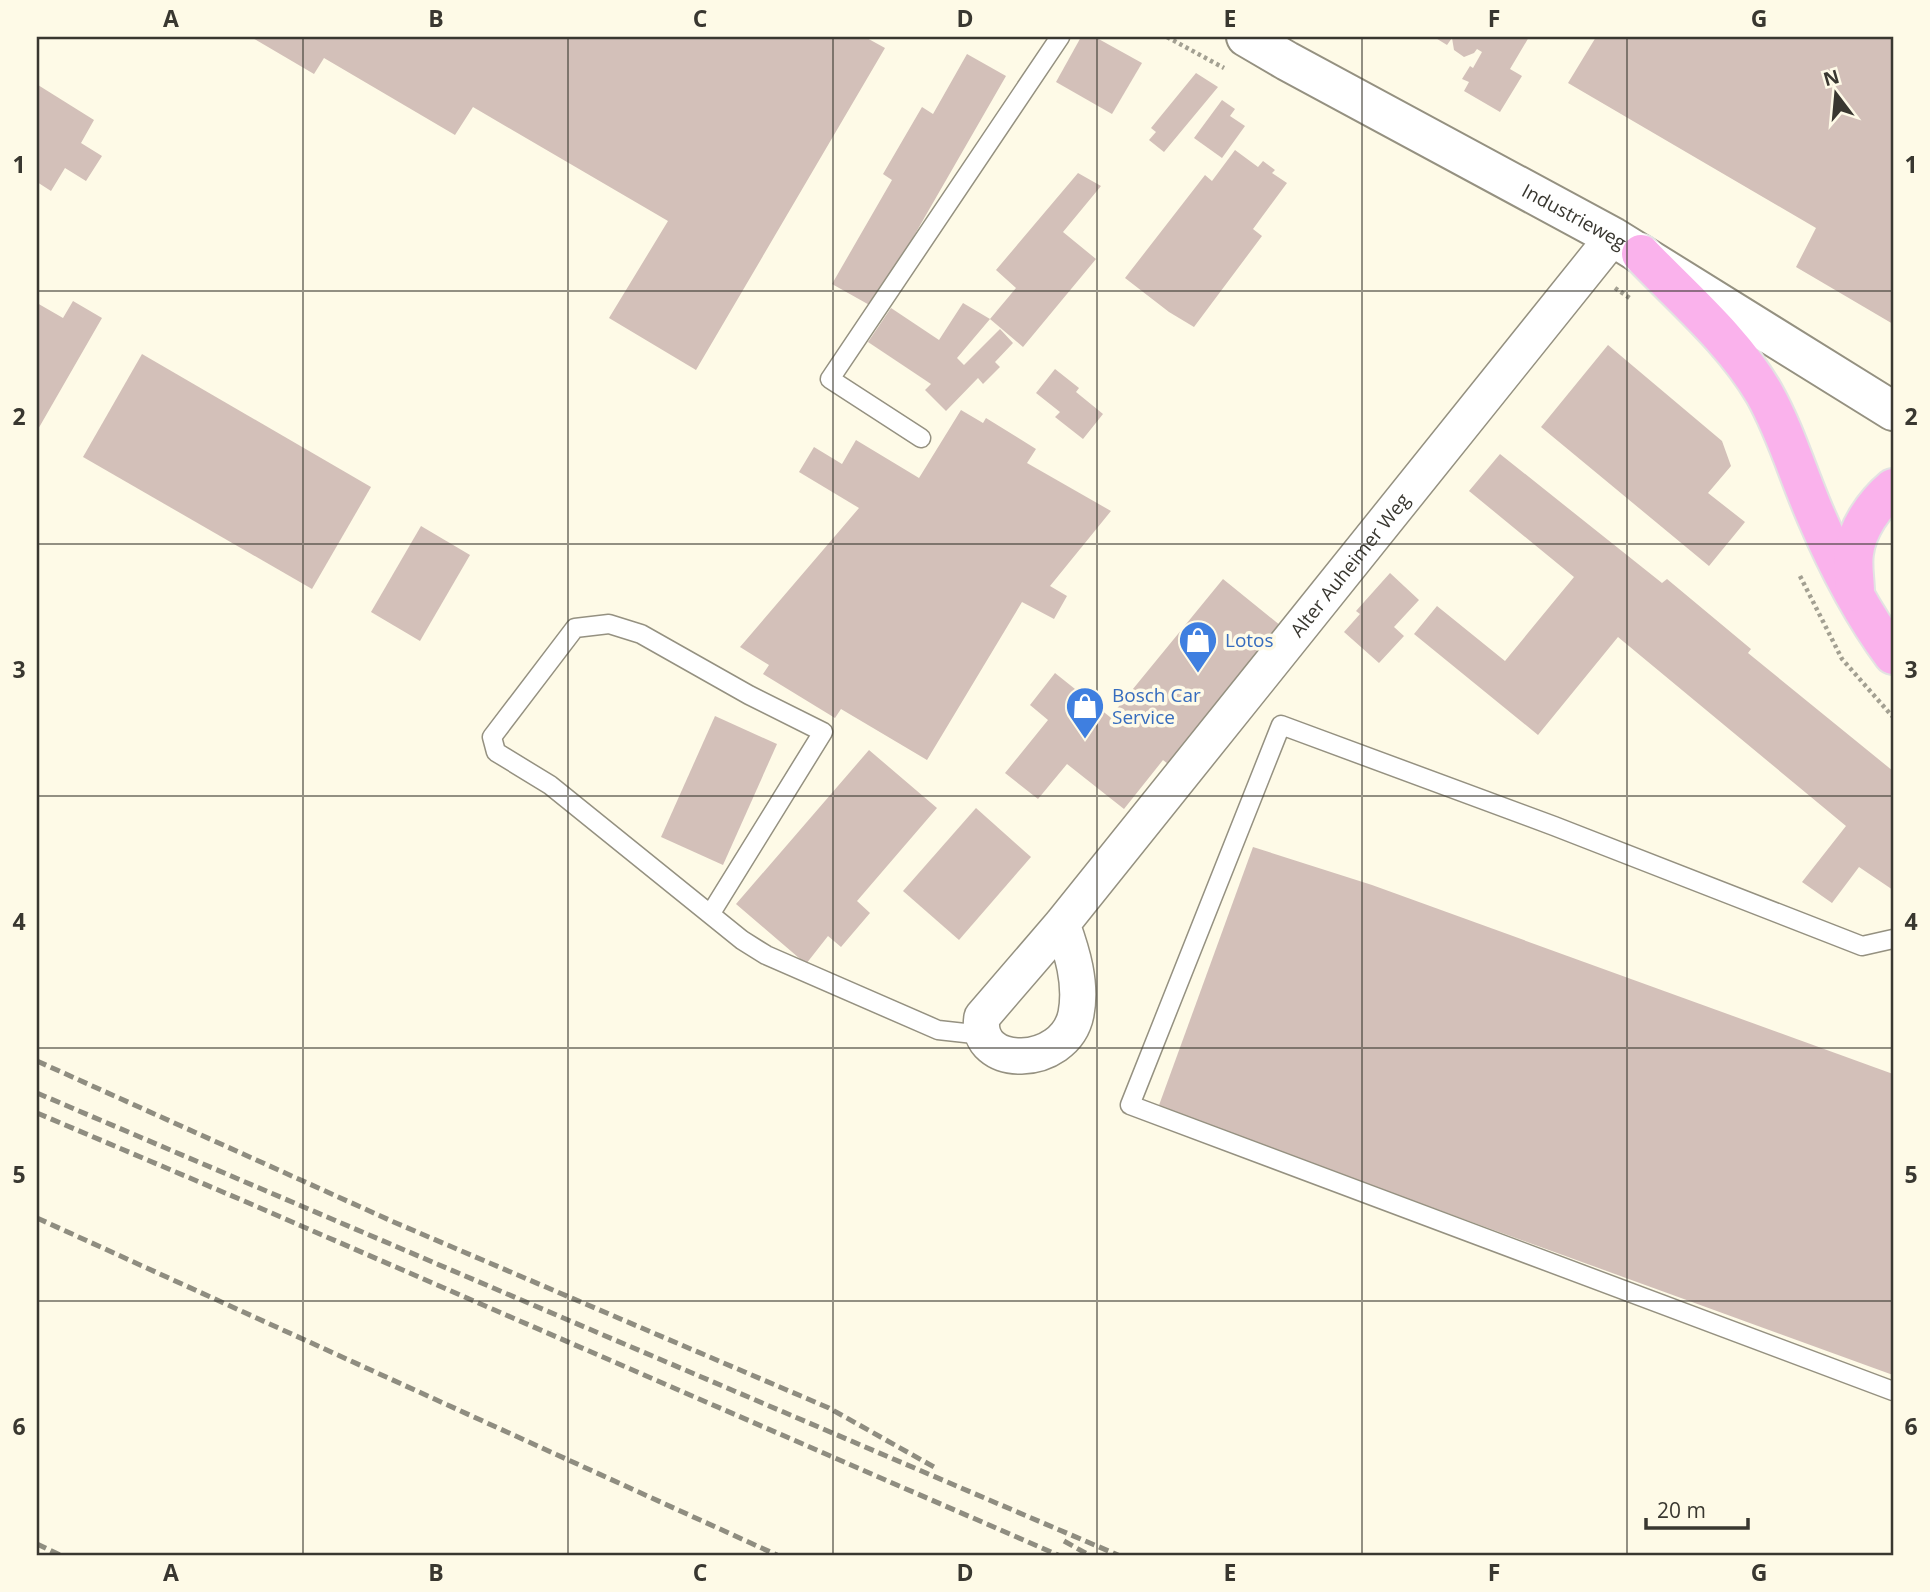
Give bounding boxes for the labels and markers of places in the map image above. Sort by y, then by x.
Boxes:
shop icon: Lotos [1177,619,1219,674]
place label: Lotos [1225,627,1274,653]
place label: Bosch Car Service [1112,682,1201,730]
shop icon: Bosch Car Service [1064,685,1106,740]

